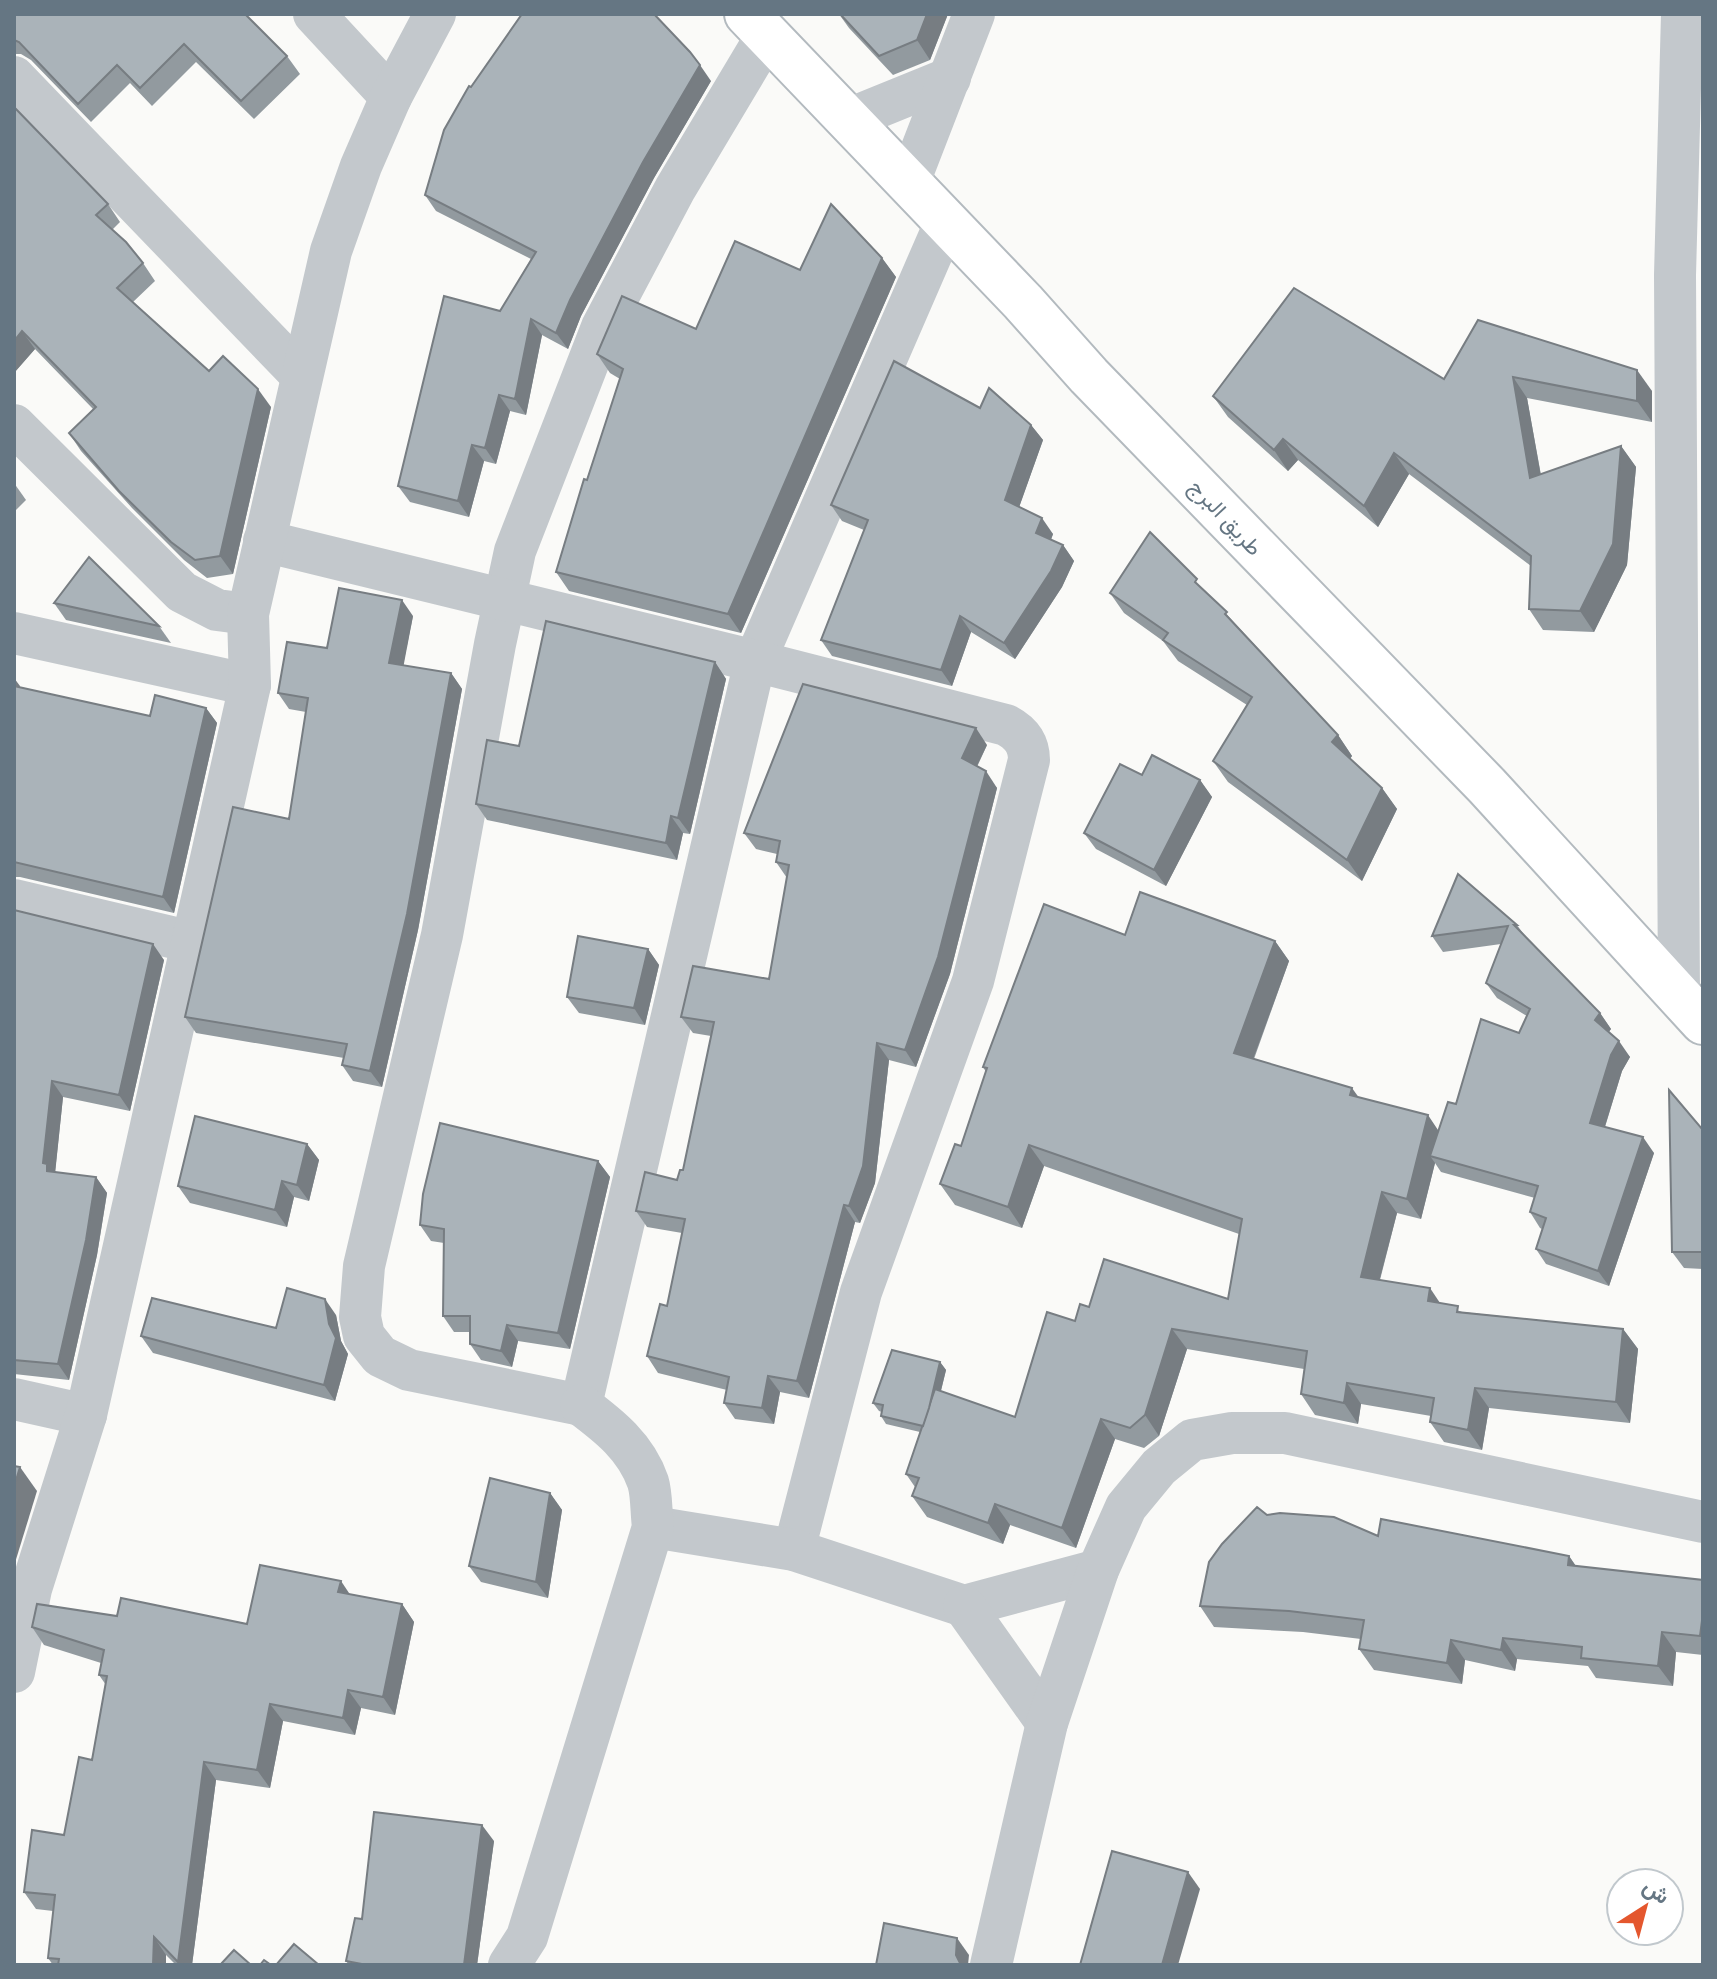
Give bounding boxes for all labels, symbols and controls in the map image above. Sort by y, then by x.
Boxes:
street label: طريق البرج [1183,473,1268,562]
north arrow [1605,1867,1685,1947]
text: ش [1638,1873,1675,1910]

